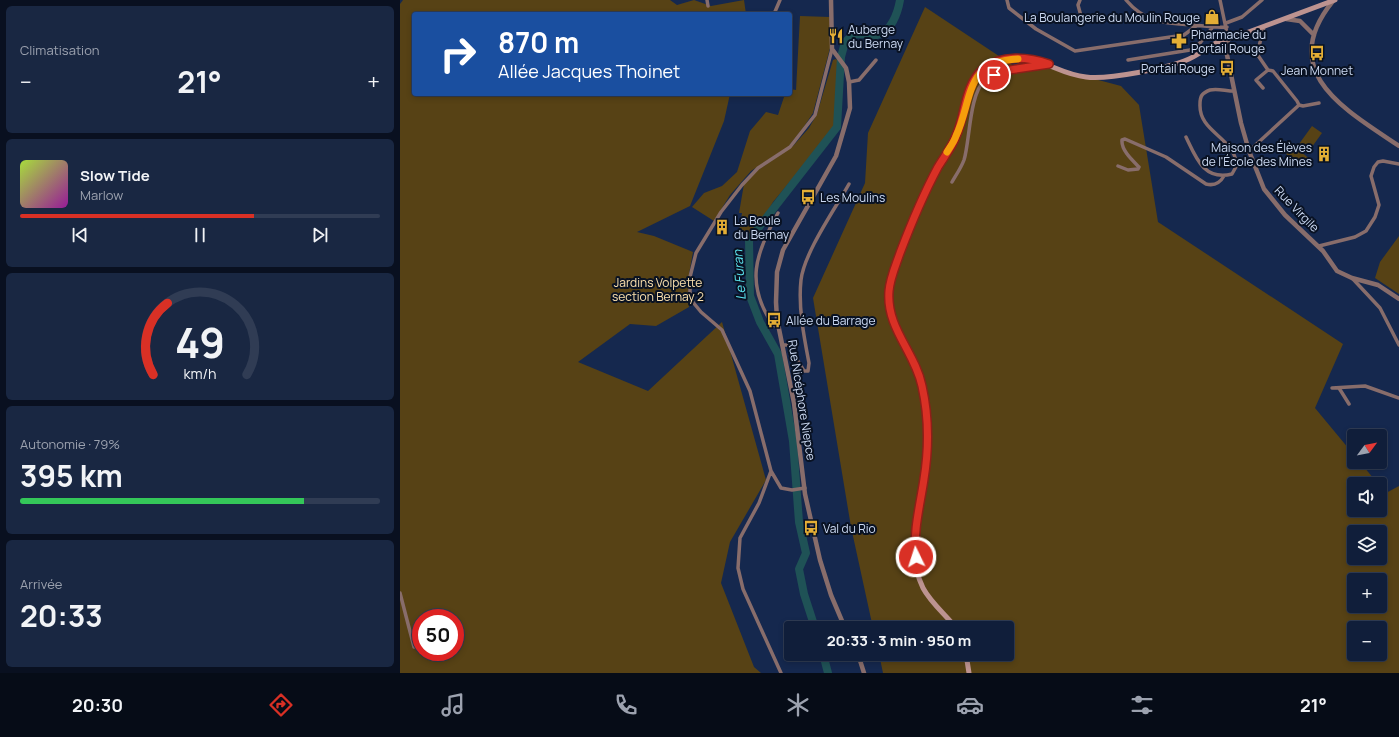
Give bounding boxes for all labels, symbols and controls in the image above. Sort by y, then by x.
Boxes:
shop icon: La Boulangerie du Moulin Rouge [1203,8,1221,26]
place label: La Boulangerie du Moulin Rouge [1024,9,1200,26]
place label: Auberge du Bernay [848,21,904,52]
text: 870 m [498,23,579,61]
place label: Pharmacie du Portail Rouge [1191,26,1266,57]
restaurant icon: Auberge du Bernay [827,27,845,45]
icon: right [432,28,484,80]
pharmacy icon: Pharmacie du Portail Rouge [1170,32,1188,50]
text: Climatisation [20,41,100,59]
bus stop icon: Jean Monnet [1308,44,1326,62]
pin [977,58,1011,92]
text: Allée Jacques Thoinet [498,59,680,83]
bus stop icon: Portail Rouge [1218,59,1236,77]
place label: Portail Rouge [1141,60,1215,77]
text: 21° [177,61,222,102]
place label: Jean Monnet [1281,62,1353,79]
icon: arrive [983,64,1005,86]
text: − [20,67,32,97]
text: + [367,67,380,97]
place label: Maison des Élèves de l'École des Mines [1202,139,1312,170]
building icon: Maison des Élèves de l'École des Mines [1315,145,1333,163]
text: Slow Tide [80,165,150,186]
street label: Rue Virgile [1271,182,1323,236]
text: Marlow [80,186,123,204]
bus stop icon: Les Moulins [799,188,817,206]
place label: Les Moulins [820,189,885,206]
place label: La Boule du Bernay [734,212,790,243]
building icon: La Boule du Bernay [713,218,731,236]
icon: previous [69,224,91,246]
icon: pause [189,224,211,246]
icon: next [309,224,331,246]
water label: Le Furan [728,248,750,301]
park label: Jardins Volpette section Bernay 2 [612,274,704,305]
bus stop icon: Allée du Barrage [765,311,783,329]
place label: Allée du Barrage [786,312,876,329]
text: 49 [175,313,225,369]
street label: Rue Nicéphore Niepce [784,338,820,462]
text: km/h [183,363,217,382]
north arrow [1347,429,1387,469]
map controls [1347,429,1387,661]
text: Autonomie · 79% [20,435,120,453]
text: 395 km [20,455,123,496]
button: sound [1347,477,1387,517]
bus stop icon: Val du Rio [802,519,820,537]
place label: Val du Rio [823,520,876,537]
button: layers [1347,525,1387,565]
position arrow [895,536,937,578]
button: + [1347,573,1387,613]
text: Arrivée [20,575,62,593]
text: 20:33 [20,595,103,636]
speed limit sign: 50 [412,609,464,661]
button: − [1347,621,1387,661]
text: 20:33 · 3 min · 950 m [827,630,971,651]
icon: directions [267,691,295,719]
icon: music [439,691,467,719]
icon: phone [612,691,640,719]
icon: climate [784,691,812,719]
icon: car [956,691,984,719]
icon: filters [1128,691,1156,719]
text: 20:30 [72,693,123,717]
text: 21° [1300,693,1327,717]

